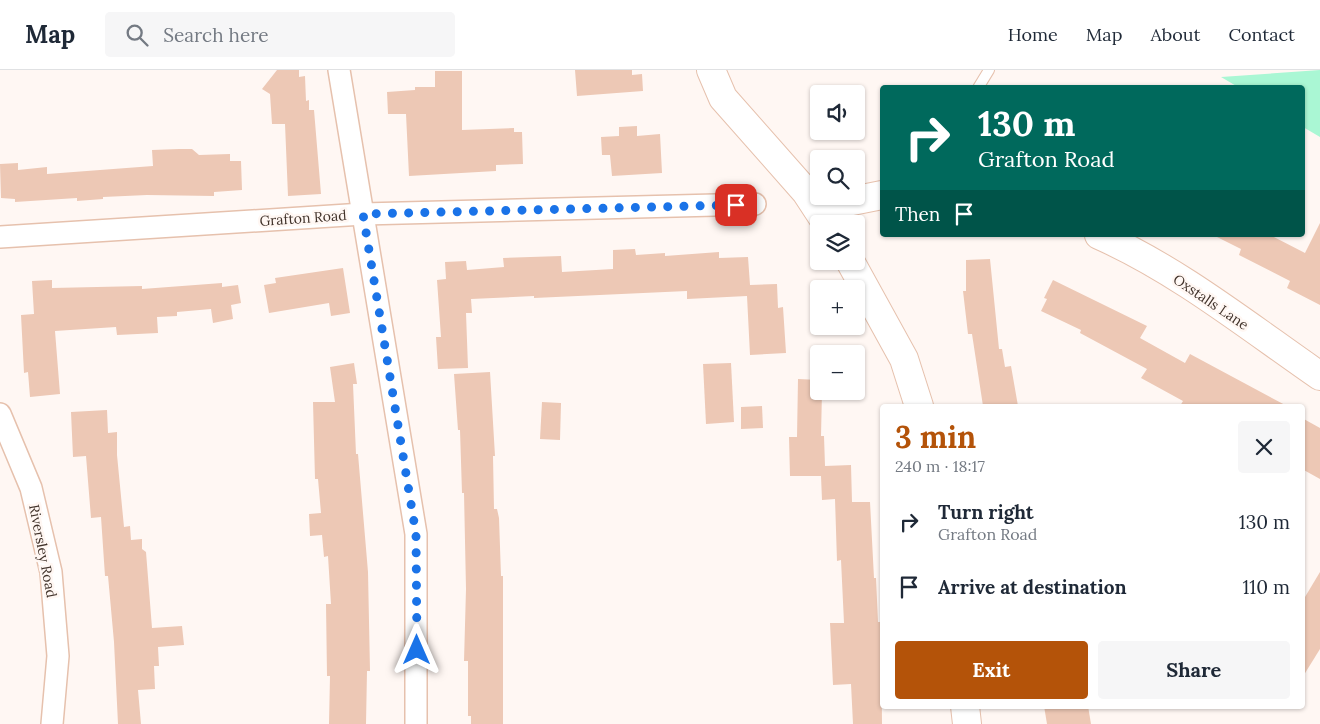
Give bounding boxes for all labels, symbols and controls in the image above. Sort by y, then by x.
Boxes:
search box [105,12,455,57]
text: Map [25,19,75,50]
icon: search [123,21,151,49]
text: Search here [163,23,269,47]
text: Home [1008,23,1058,46]
text: Map [1086,23,1122,46]
text: About [1150,23,1200,46]
text: Contact [1228,23,1295,46]
map controls [810,85,865,400]
button: sound [810,85,865,140]
text: 130 m [978,101,1075,146]
icon: right [895,105,960,170]
text: Grafton Road [978,145,1115,173]
button: search [810,150,865,205]
pin [715,184,757,226]
icon: arrive [722,191,750,219]
icon: arrive [950,200,978,228]
text: Then [895,202,940,226]
street label: Grafton Road [259,206,347,230]
button: layers [810,215,865,270]
street label: Oxstalls Lane [1170,270,1252,334]
button: + [810,280,865,335]
button: − [810,345,865,400]
text: 3 min [895,418,976,456]
button: close [1238,421,1290,473]
text: 240 m · 18:17 [895,456,985,476]
text: Turn right [938,500,1034,524]
street label: Riversley Road [25,503,61,599]
icon: right [895,508,923,536]
text: 130 m [1239,510,1290,534]
text: Grafton Road [938,524,1037,544]
icon: arrive [895,573,923,601]
text: Arrive at destination [938,575,1127,599]
text: 110 m [1242,575,1290,599]
position arrow [390,623,442,675]
button: Exit [895,641,1088,699]
button: Share [1098,641,1290,699]

